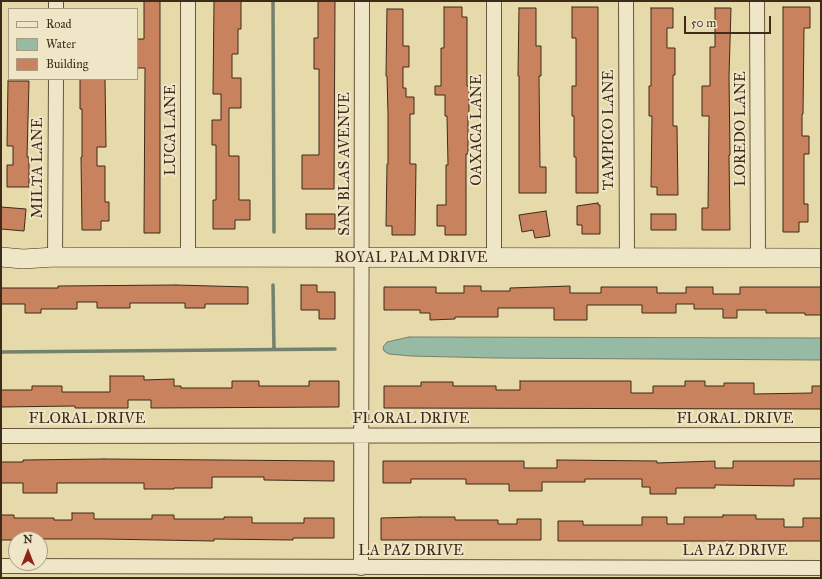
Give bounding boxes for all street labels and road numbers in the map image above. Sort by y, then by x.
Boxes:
street label: TAMPICO LANE [600,70,618,190]
street label: LOREDO LANE [732,71,750,187]
street label: OAXACA LANE [468,74,486,186]
street label: LUCA LANE [162,84,180,176]
street label: SAN BLAS AVENUE [336,92,354,236]
street label: MILTA LANE [29,118,47,218]
street label: ROYAL PALM DRIVE [335,249,487,267]
street label: FLORAL DRIVE [29,410,145,428]
street label: FLORAL DRIVE [353,410,469,428]
street label: FLORAL DRIVE [677,410,793,428]
street label: LA PAZ DRIVE [358,542,464,560]
street label: LA PAZ DRIVE [682,542,788,560]

